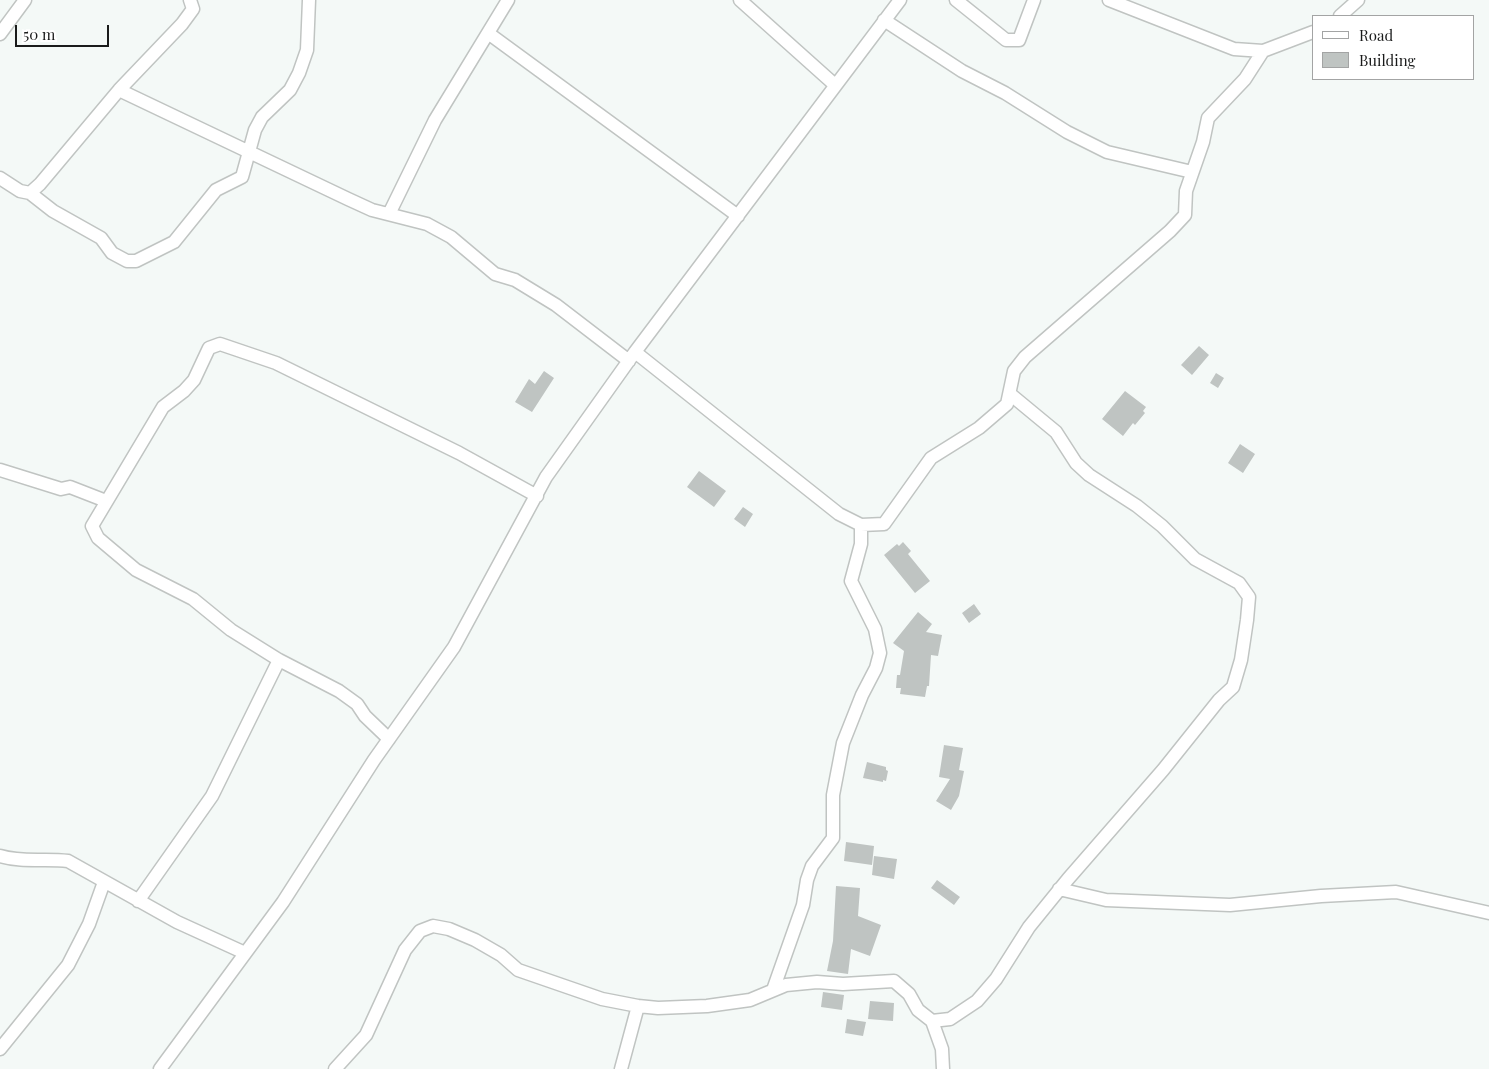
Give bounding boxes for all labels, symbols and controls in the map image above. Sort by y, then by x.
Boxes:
scale bar [18,15,111,47]
legend [1312,15,1474,80]
text: 50 m [23,24,55,44]
text: Road [1359,25,1393,45]
text: Building [1359,50,1415,70]

